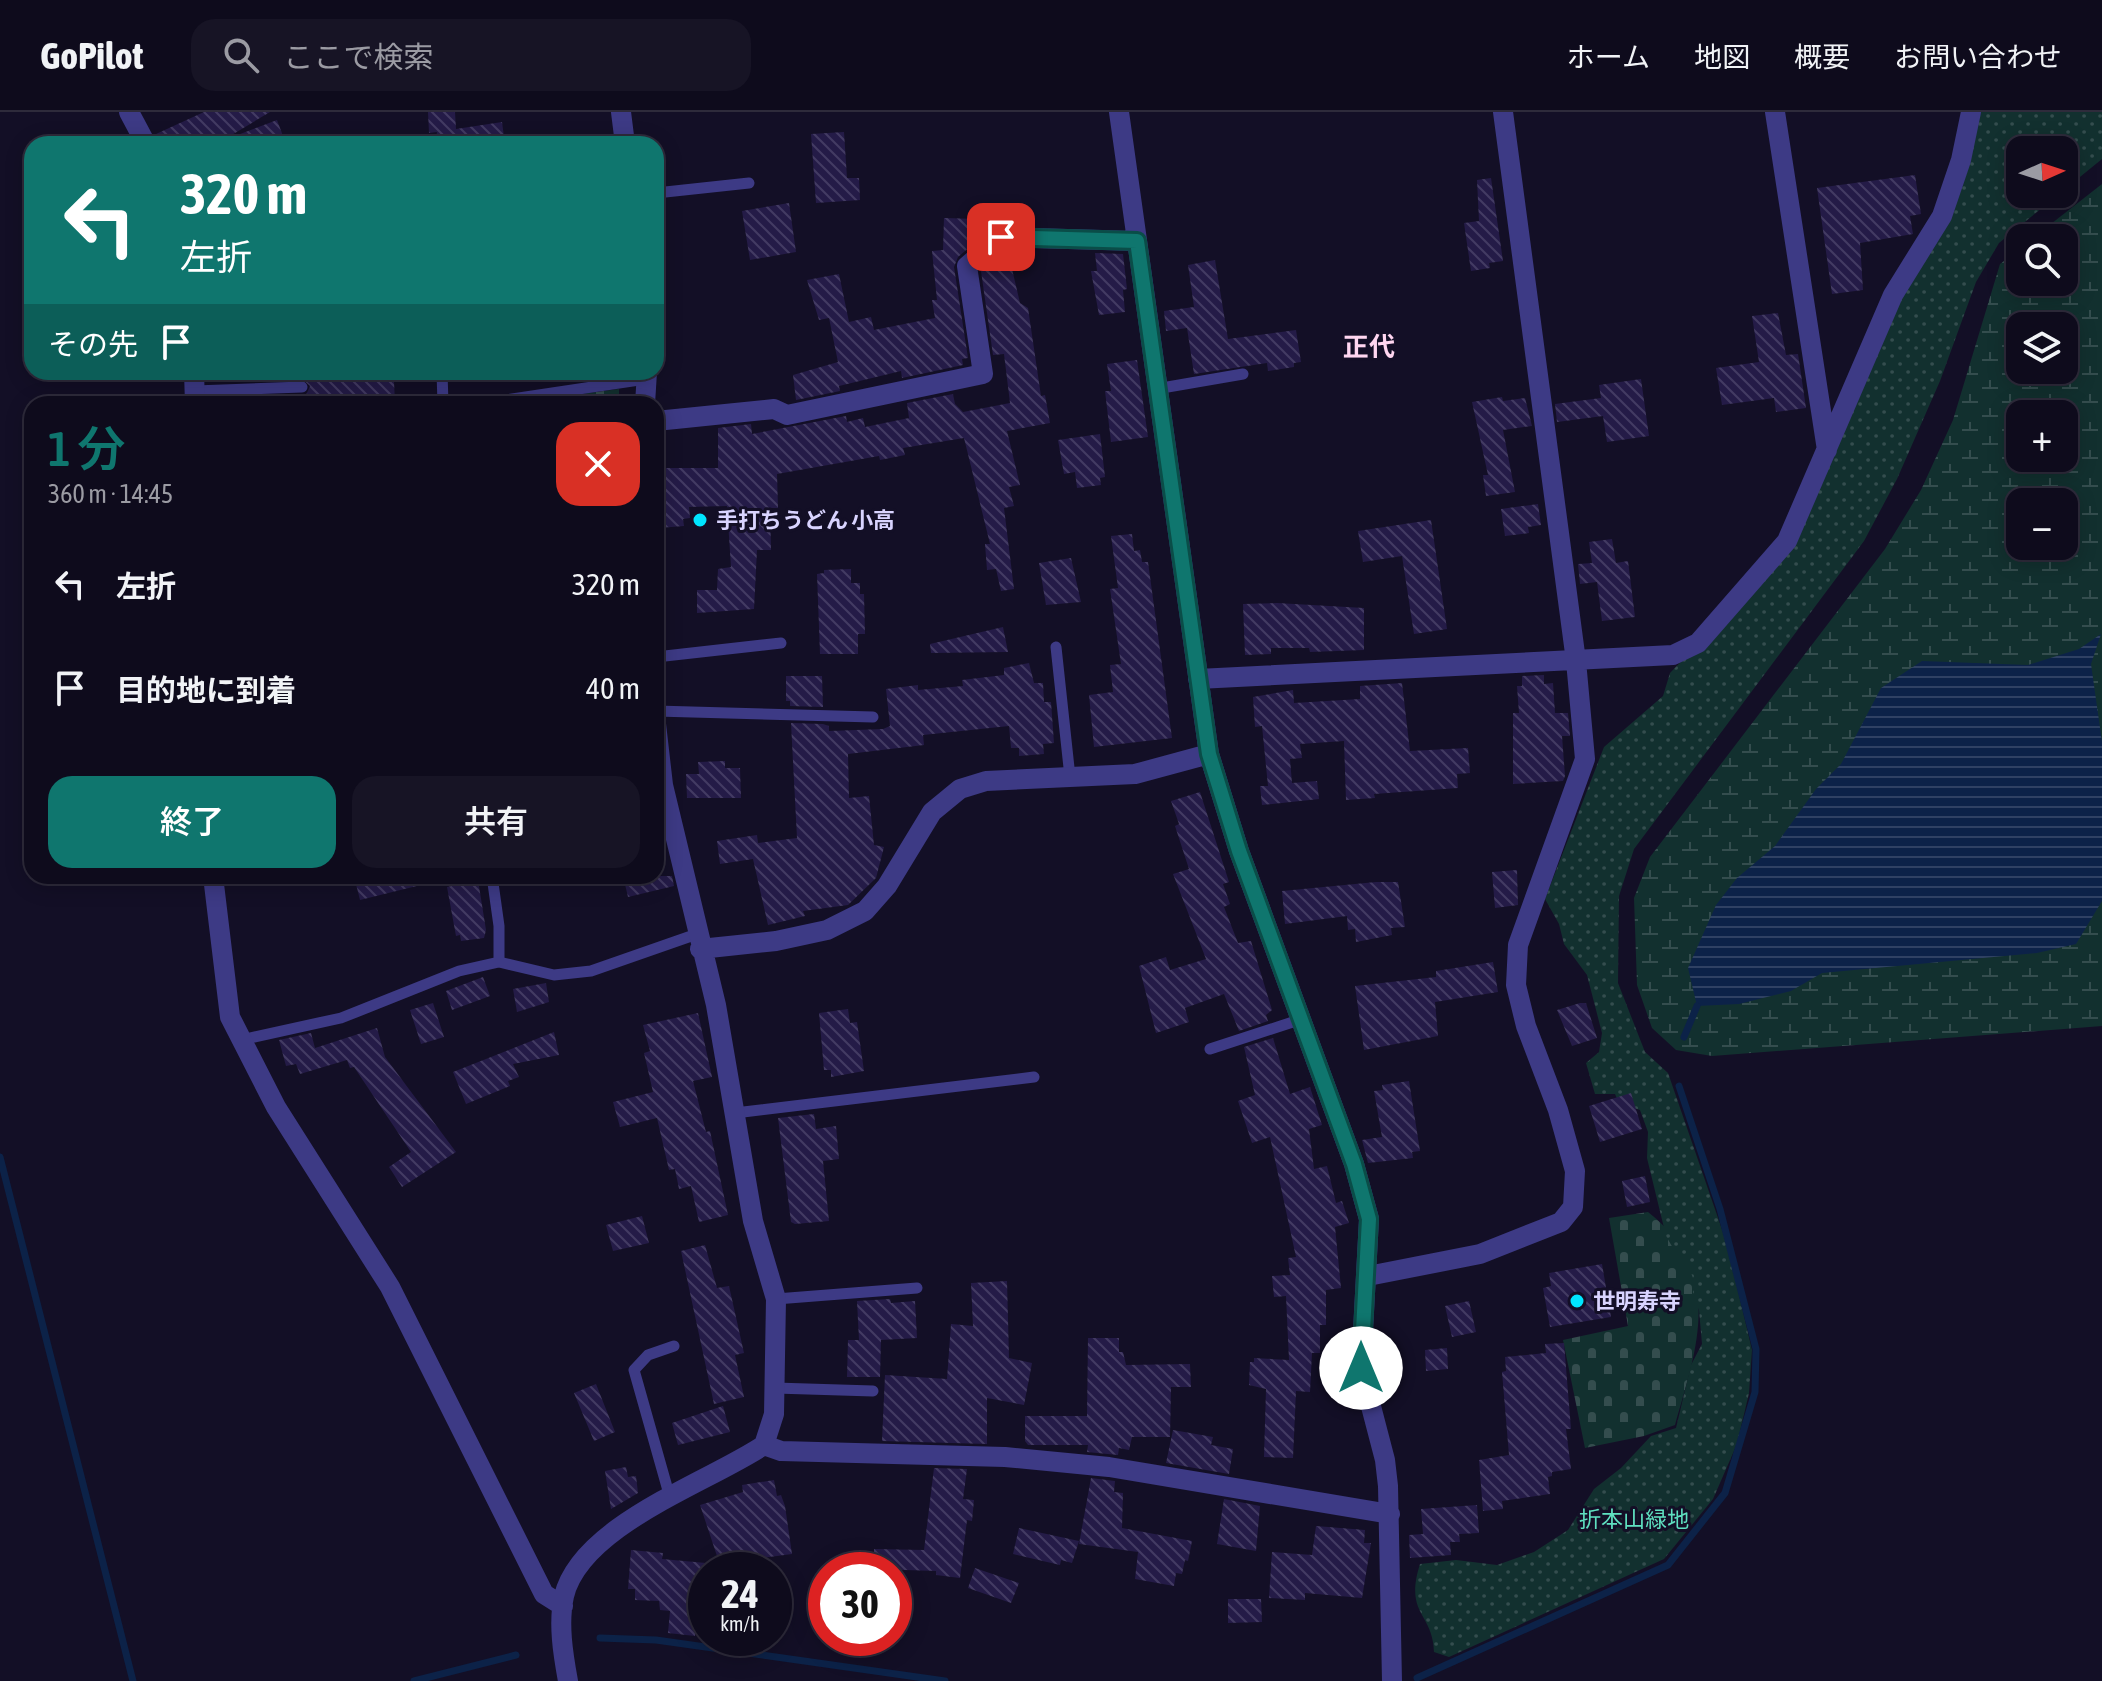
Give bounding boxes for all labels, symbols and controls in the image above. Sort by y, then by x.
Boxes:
search box [191,19,751,91]
icon: search [219,33,263,77]
text: GoPilot [40,34,143,77]
text: ここで検索 [283,40,433,74]
text: ホーム [1567,41,1650,73]
text: 地図 [1694,41,1750,73]
text: 概要 [1794,41,1850,73]
text: お問い合わせ [1894,41,2062,73]
north arrow [2006,136,2078,208]
map controls [2006,136,2078,560]
text: 320 m [180,162,307,226]
icon: left [48,168,152,272]
pin [967,203,1035,271]
icon: arrive [979,215,1023,259]
button: search [2006,224,2078,296]
text: 左折 [180,236,252,278]
button: layers [2006,312,2078,384]
icon: arrive [154,320,198,364]
text: その先 [48,327,138,361]
district label: 正代 [1343,332,1395,362]
button: + [2006,400,2078,472]
text: 1 分 [48,421,125,476]
button: close [556,422,640,506]
text: 360 m · 14:45 [48,479,173,509]
button: − [2006,488,2078,560]
place label: 手打ちうどん 小高 [716,507,895,533]
marker: 手打ちうどん 小高 [691,511,709,529]
icon: left [48,562,92,606]
text: 320 m [572,567,640,601]
text: 左折 [116,569,176,603]
icon: arrive [48,666,92,710]
text: 40 m [586,671,640,705]
text: 目的地に到着 [116,673,296,707]
button: 終了 [48,776,336,868]
button: 共有 [352,776,640,868]
place label: 世明寿寺 [1593,1288,1681,1314]
marker: 世明寿寺 [1568,1292,1586,1310]
position arrow [1319,1326,1403,1410]
park label: 折本山緑地 [1579,1506,1689,1532]
speed limit sign: 30 [808,1552,912,1656]
text: 24 [721,1571,759,1616]
text: km/h [720,1612,760,1635]

